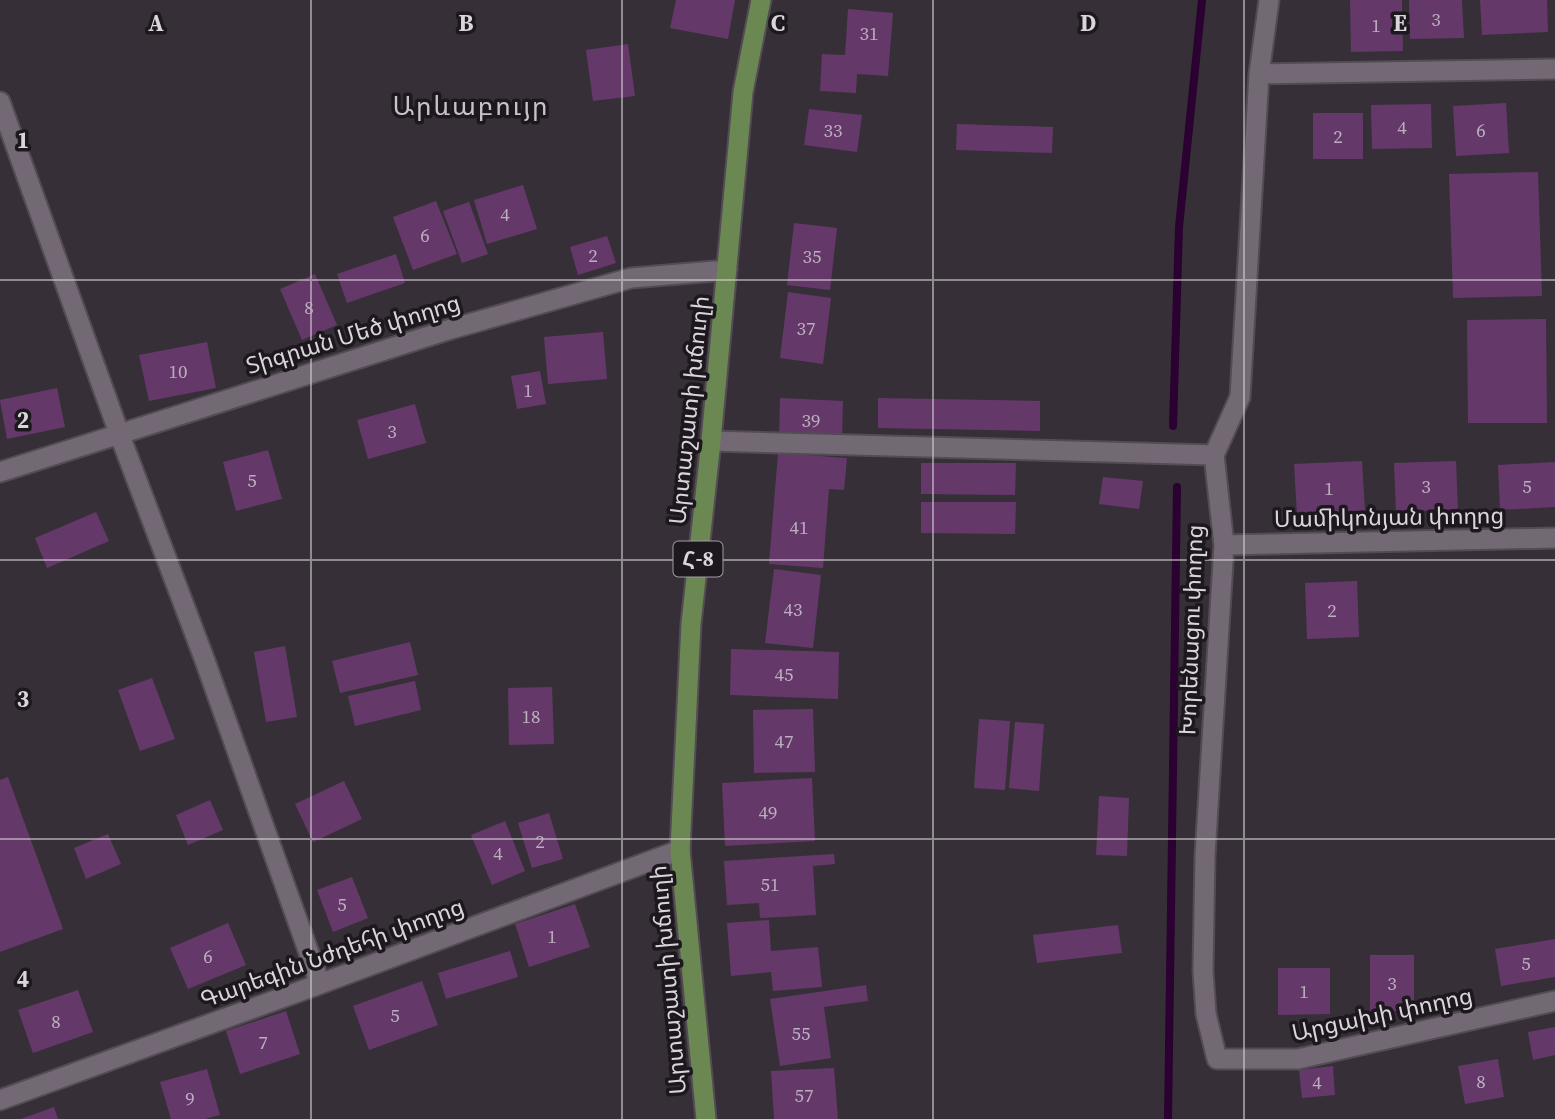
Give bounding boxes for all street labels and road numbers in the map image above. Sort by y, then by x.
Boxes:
street label: Տիգրան Մեծ փողոց [242,286,464,382]
street label: Արտաշատի խճուղի [661,294,717,526]
street label: Մամիկոնյան փողոց [1274,499,1504,535]
street label: Խորենացու փողոց [1171,524,1211,736]
road number: Հ-8 [674,542,722,576]
street label: Արտաշատի խճուղի [642,864,694,1096]
street label: Գարեգին Նժդեհի փողոց [196,890,468,1016]
street label: Արցախի փողոց [1289,979,1475,1049]

